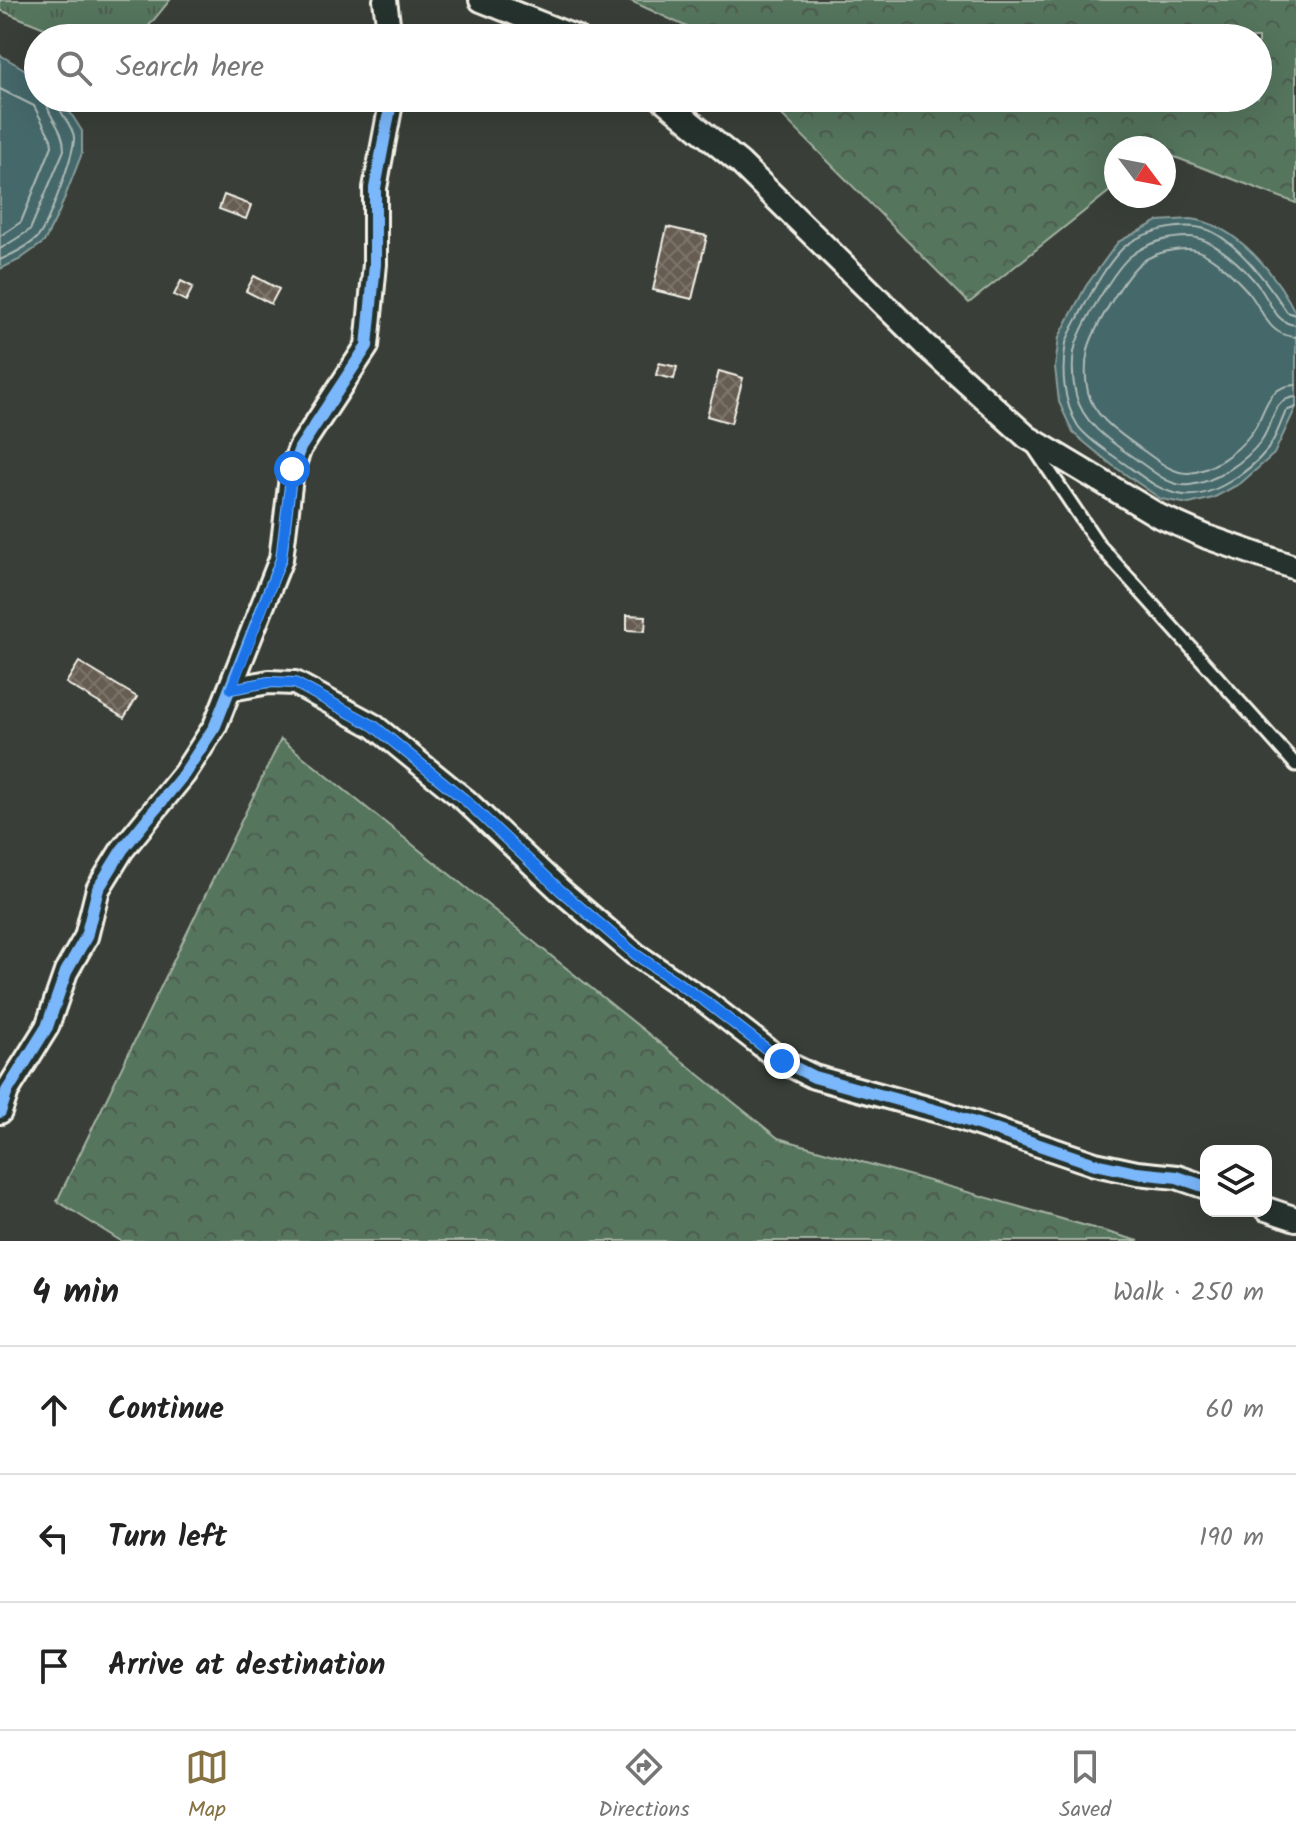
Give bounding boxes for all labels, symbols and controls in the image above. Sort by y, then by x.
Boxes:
search box [24,24,1272,112]
text: Search here [116,44,264,92]
icon: search [52,46,96,90]
north arrow [1104,136,1176,208]
route start [274,451,310,487]
route end [764,1043,800,1079]
map controls [1200,1145,1272,1217]
button: layers [1200,1145,1272,1217]
text: 4 min [32,1266,119,1320]
text: Walk · 250 m [1113,1272,1264,1314]
text: Continue [108,1386,224,1434]
icon: ahead [32,1388,76,1432]
text: 60 m [1205,1389,1264,1431]
text: Turn left [108,1514,227,1562]
icon: left [32,1516,76,1560]
text: 190 m [1199,1517,1264,1559]
text: Arrive at destination [108,1642,385,1690]
icon: arrive [32,1644,76,1688]
tab: Map [185,1745,229,1828]
tab: Directions [598,1745,690,1828]
tab: Saved [1059,1745,1111,1828]

